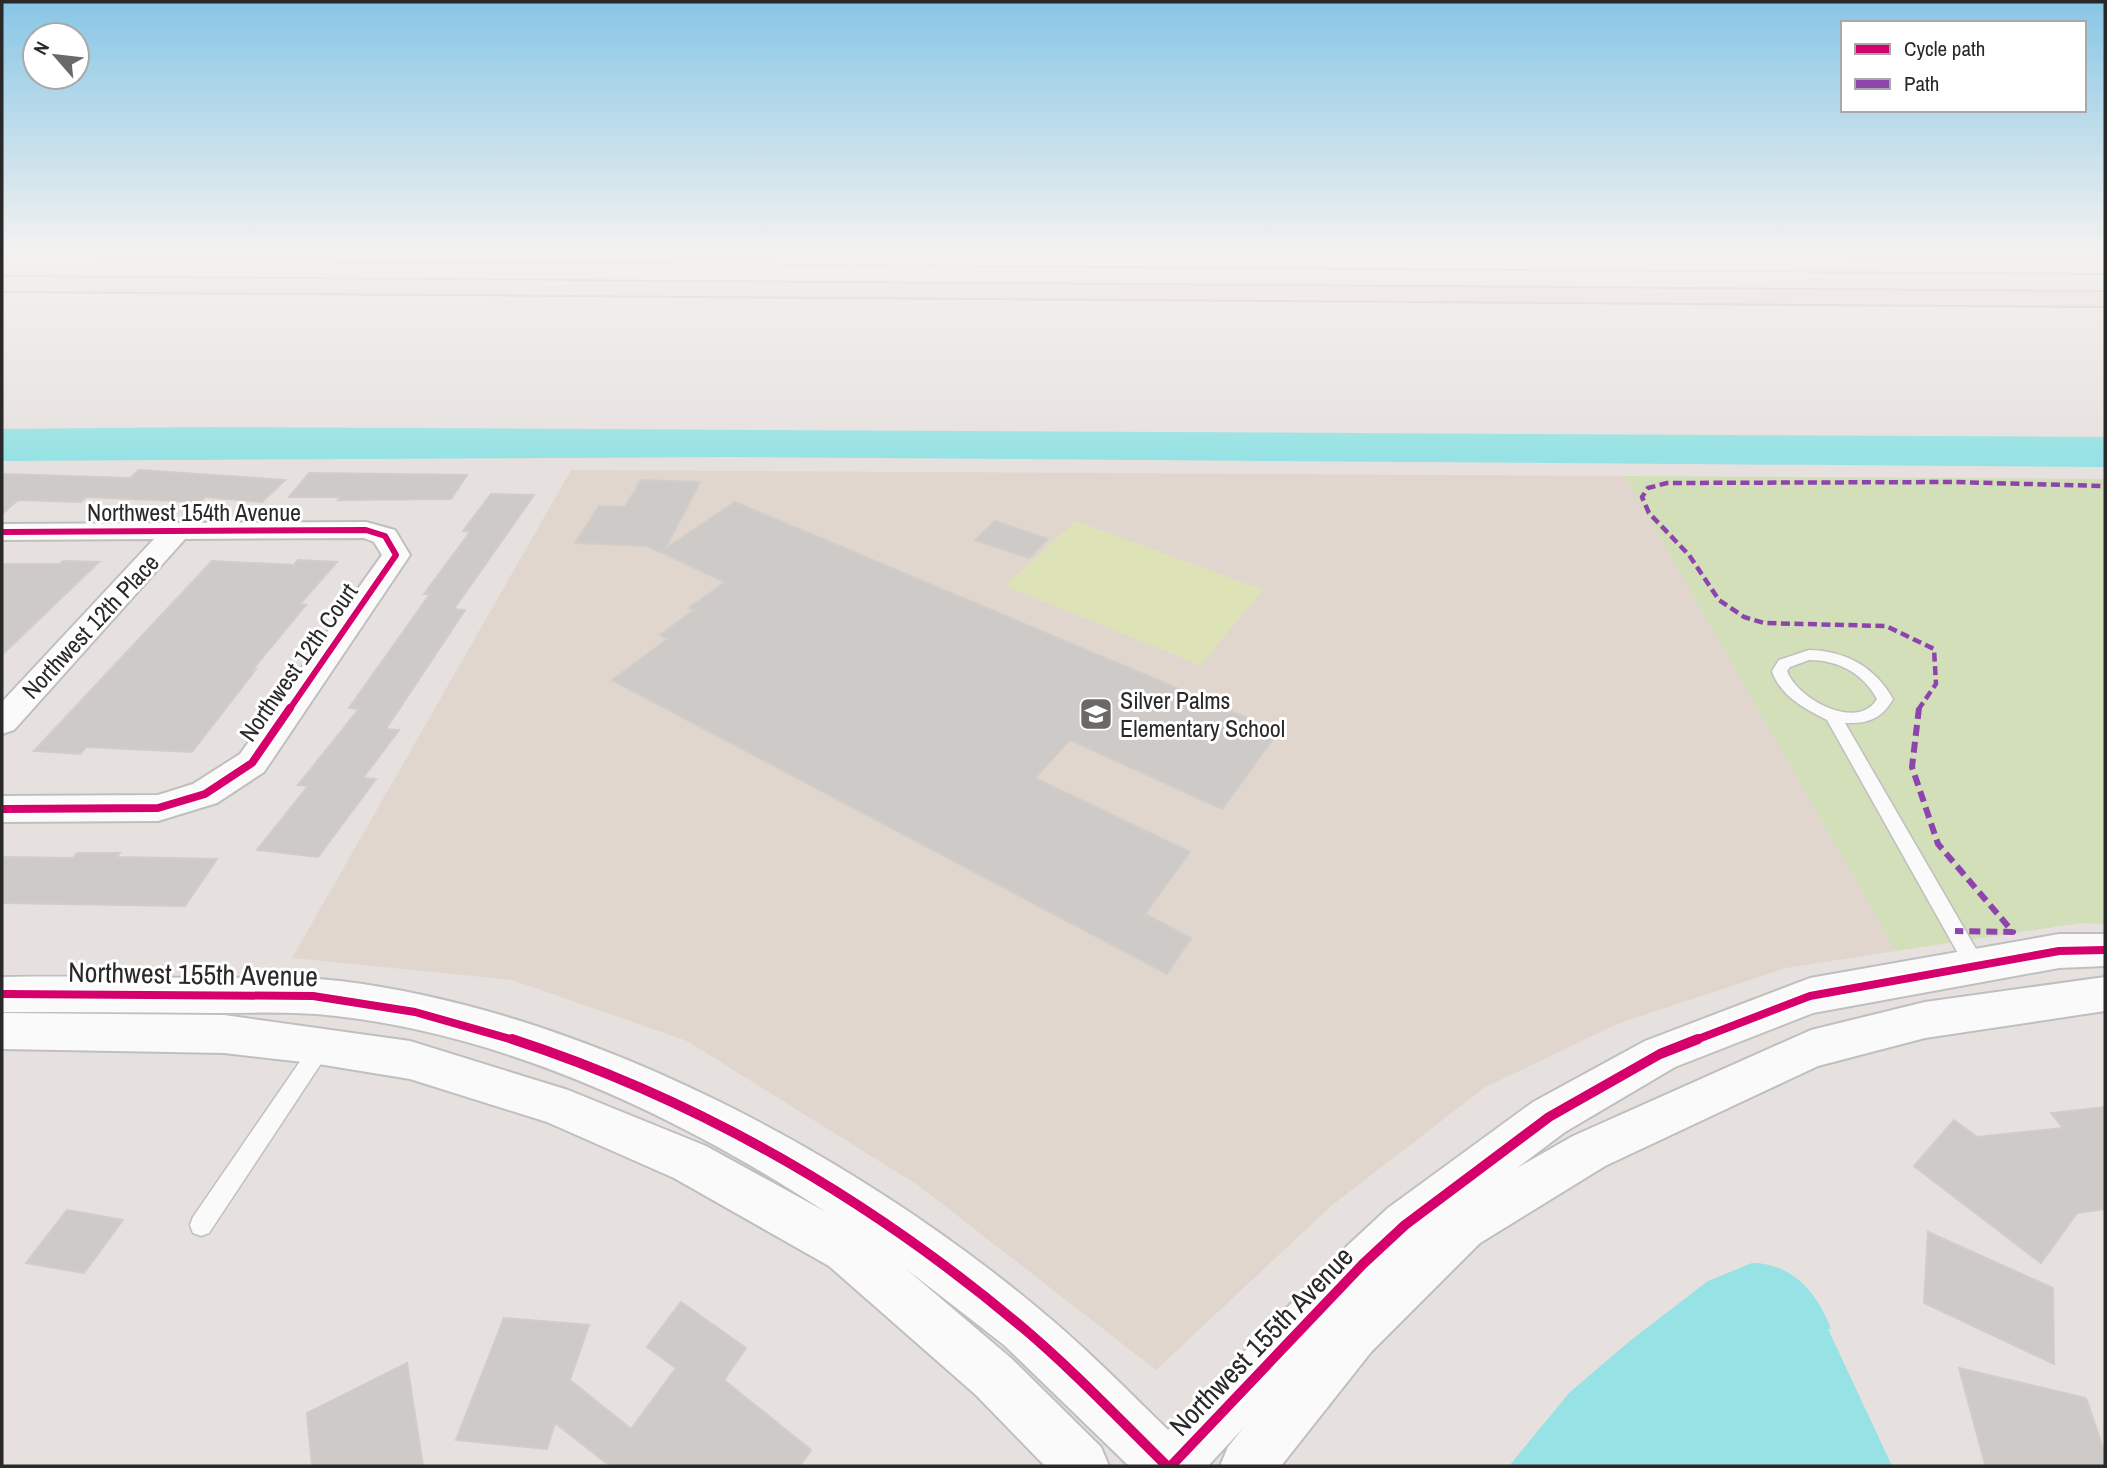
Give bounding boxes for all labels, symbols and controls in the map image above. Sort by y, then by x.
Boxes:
north arrow [21,21,91,91]
legend [1841,21,2086,112]
text: Cycle path [1904,34,1985,63]
text: N [27,37,55,59]
text: Path [1904,69,1939,98]
street label: Northwest 154th Avenue [87,496,301,528]
street label: Northwest 12th Place [15,547,165,705]
street label: Northwest 12th Court [232,576,365,747]
place label: Silver Palms Elementary School [1120,684,1285,744]
school or university icon: Silver Palms Elementary School [1077,695,1115,733]
street label: Northwest 155th Avenue [68,953,318,995]
street label: Northwest 155th Avenue [1161,1238,1361,1444]

